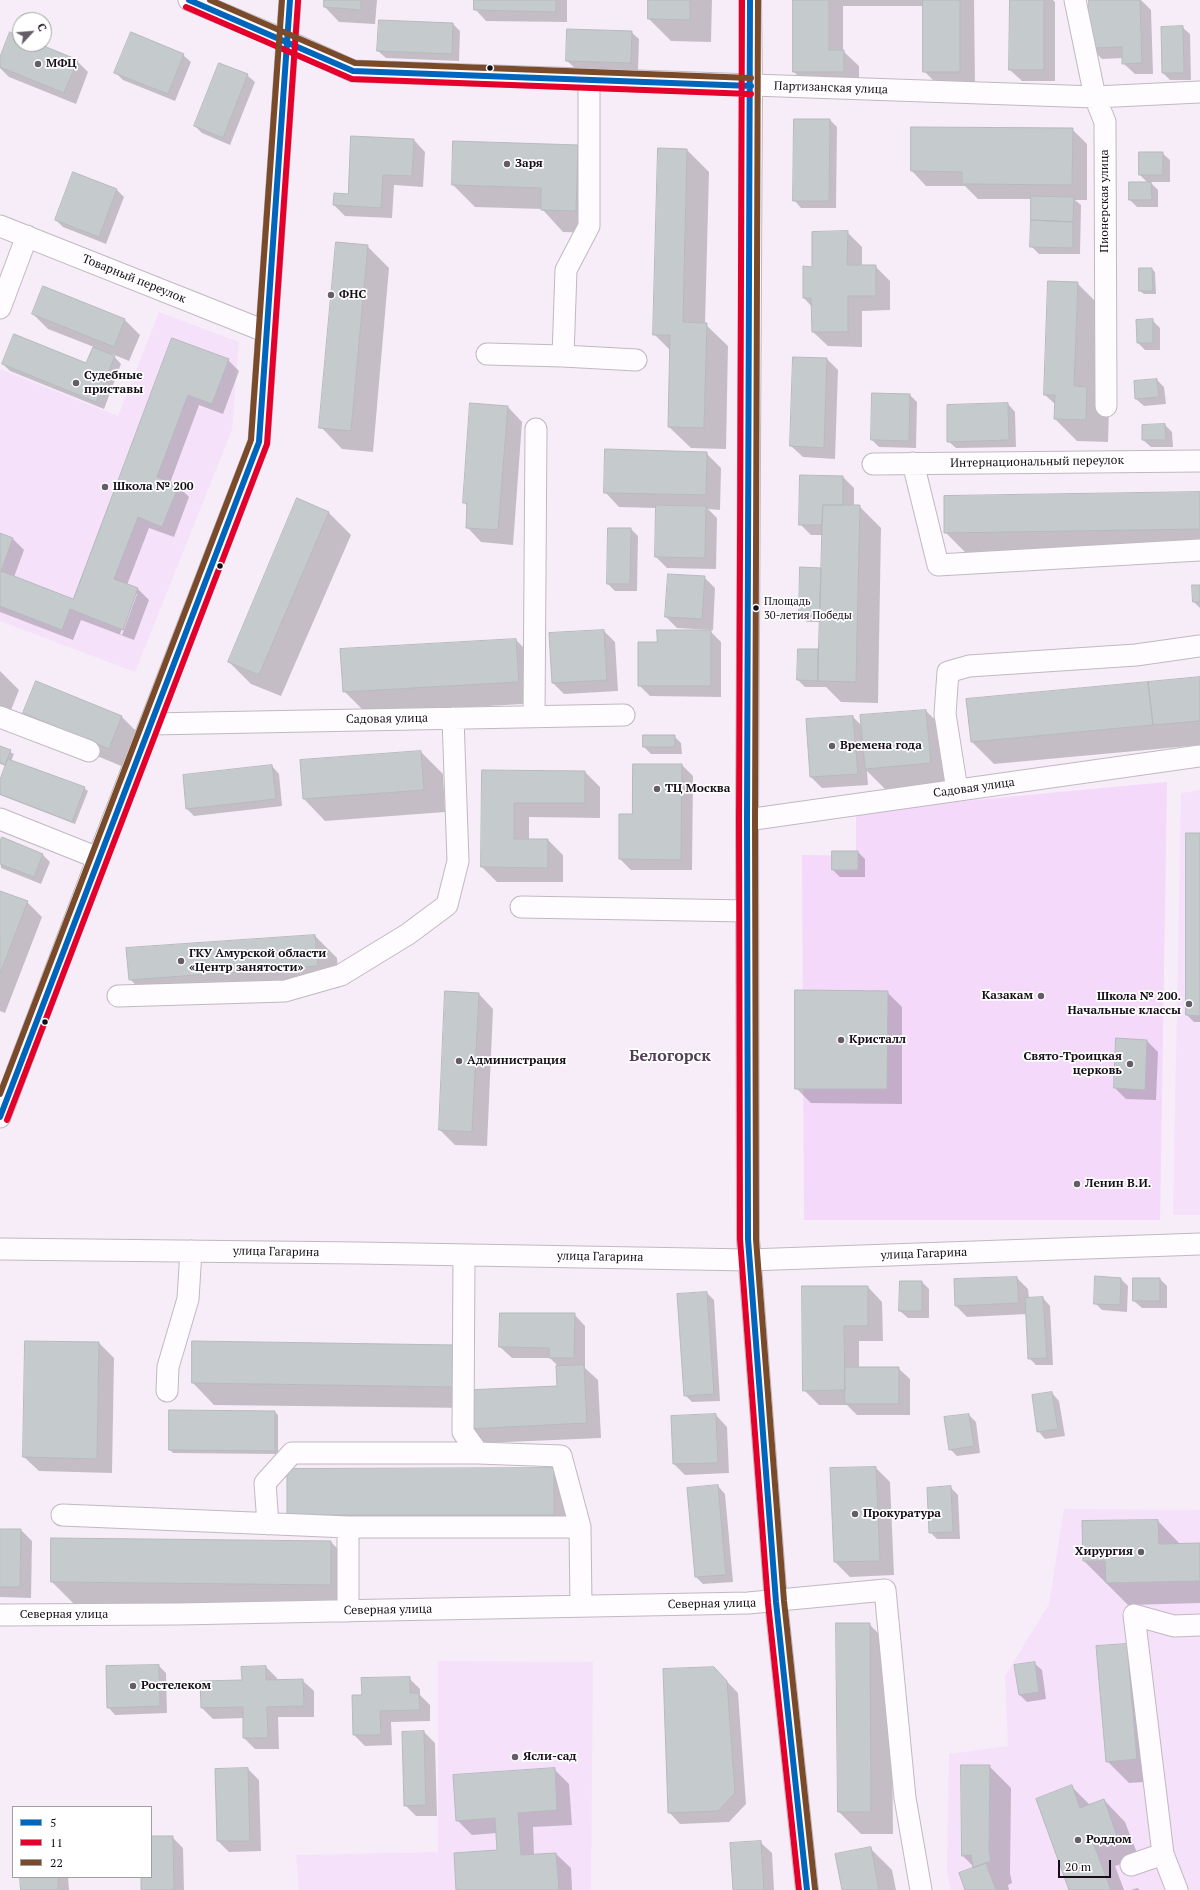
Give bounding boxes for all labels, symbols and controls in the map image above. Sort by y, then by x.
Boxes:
north arrow [12,12,52,52]
text: С [34,21,50,33]
place label: МФЦ [46,57,77,71]
marker: МФЦ [33,59,43,69]
unlabelled marker [485,63,495,73]
street label: Партизанская улица [774,79,888,97]
street label: Пионерская улица [1098,149,1112,253]
place label: Заря [515,157,543,171]
marker: Заря [502,159,512,169]
street label: Товарный переулок [80,252,188,306]
place label: ФНС [339,288,366,302]
marker: ФНС [326,290,336,300]
place label: Судебные приставы [84,369,143,397]
marker: Судебные приставы [71,378,81,388]
street label: Интернациональный переулок [950,453,1124,471]
place label: Школа № 200 [113,480,194,494]
marker: Школа № 200 [100,482,110,492]
unlabelled marker [215,561,225,571]
place label: Площадь 30-летия Победы [764,595,852,621]
marker: Площадь 30-летия Победы [751,603,761,613]
street label: Садовая улица [346,711,428,727]
place label: Времена года [840,739,922,753]
marker: Времена года [827,741,837,751]
street label: Садовая улица [932,775,1016,801]
place label: ТЦ Москва [665,782,730,796]
marker: ТЦ Москва [652,784,662,794]
place label: ГКУ Амурской области «Центр занятости» [189,947,326,975]
marker: ГКУ Амурской области «Центр занятости» [176,956,186,966]
place label: Казакам [982,989,1033,1003]
place label: Школа № 200. Начальные классы [1067,990,1181,1018]
marker: Казакам [1036,991,1046,1001]
marker: Школа № 200. Начальные классы [1184,999,1194,1009]
unlabelled marker [40,1017,50,1027]
place label: Кристалл [849,1033,906,1047]
marker: Кристалл [836,1035,846,1045]
district label: Белогорск [629,1046,711,1066]
place label: Свято-Троицкая церковь [1023,1050,1122,1078]
place label: Администрация [467,1054,566,1068]
marker: Администрация [454,1056,464,1066]
marker: Свято-Троицкая церковь [1125,1059,1135,1069]
place label: Ленин В.И. [1085,1177,1151,1191]
marker: Ленин В.И. [1072,1179,1082,1189]
street label: улица Гагарина [233,1244,319,1260]
street label: улица Гагарина [880,1245,968,1263]
street label: улица Гагарина [557,1249,643,1265]
place label: Прокуратура [863,1507,941,1521]
marker: Прокуратура [850,1509,860,1519]
place label: Хирургия [1075,1545,1133,1559]
marker: Хирургия [1136,1547,1146,1557]
street label: Северная улица [668,1596,756,1612]
street label: Северная улица [344,1602,432,1618]
street label: Северная улица [20,1608,108,1622]
place label: Ростелеком [141,1679,211,1693]
marker: Ростелеком [128,1681,138,1691]
place label: Ясли-сад [523,1750,577,1764]
marker: Ясли-сад [510,1752,520,1762]
legend [12,1806,152,1878]
text: 5 [50,1815,56,1830]
place label: Роддом [1086,1833,1132,1847]
text: 11 [50,1835,63,1850]
marker: Роддом [1073,1835,1083,1845]
scale bar [1060,1852,1113,1878]
text: 22 [50,1855,63,1870]
text: 20 m [1065,1859,1091,1874]

